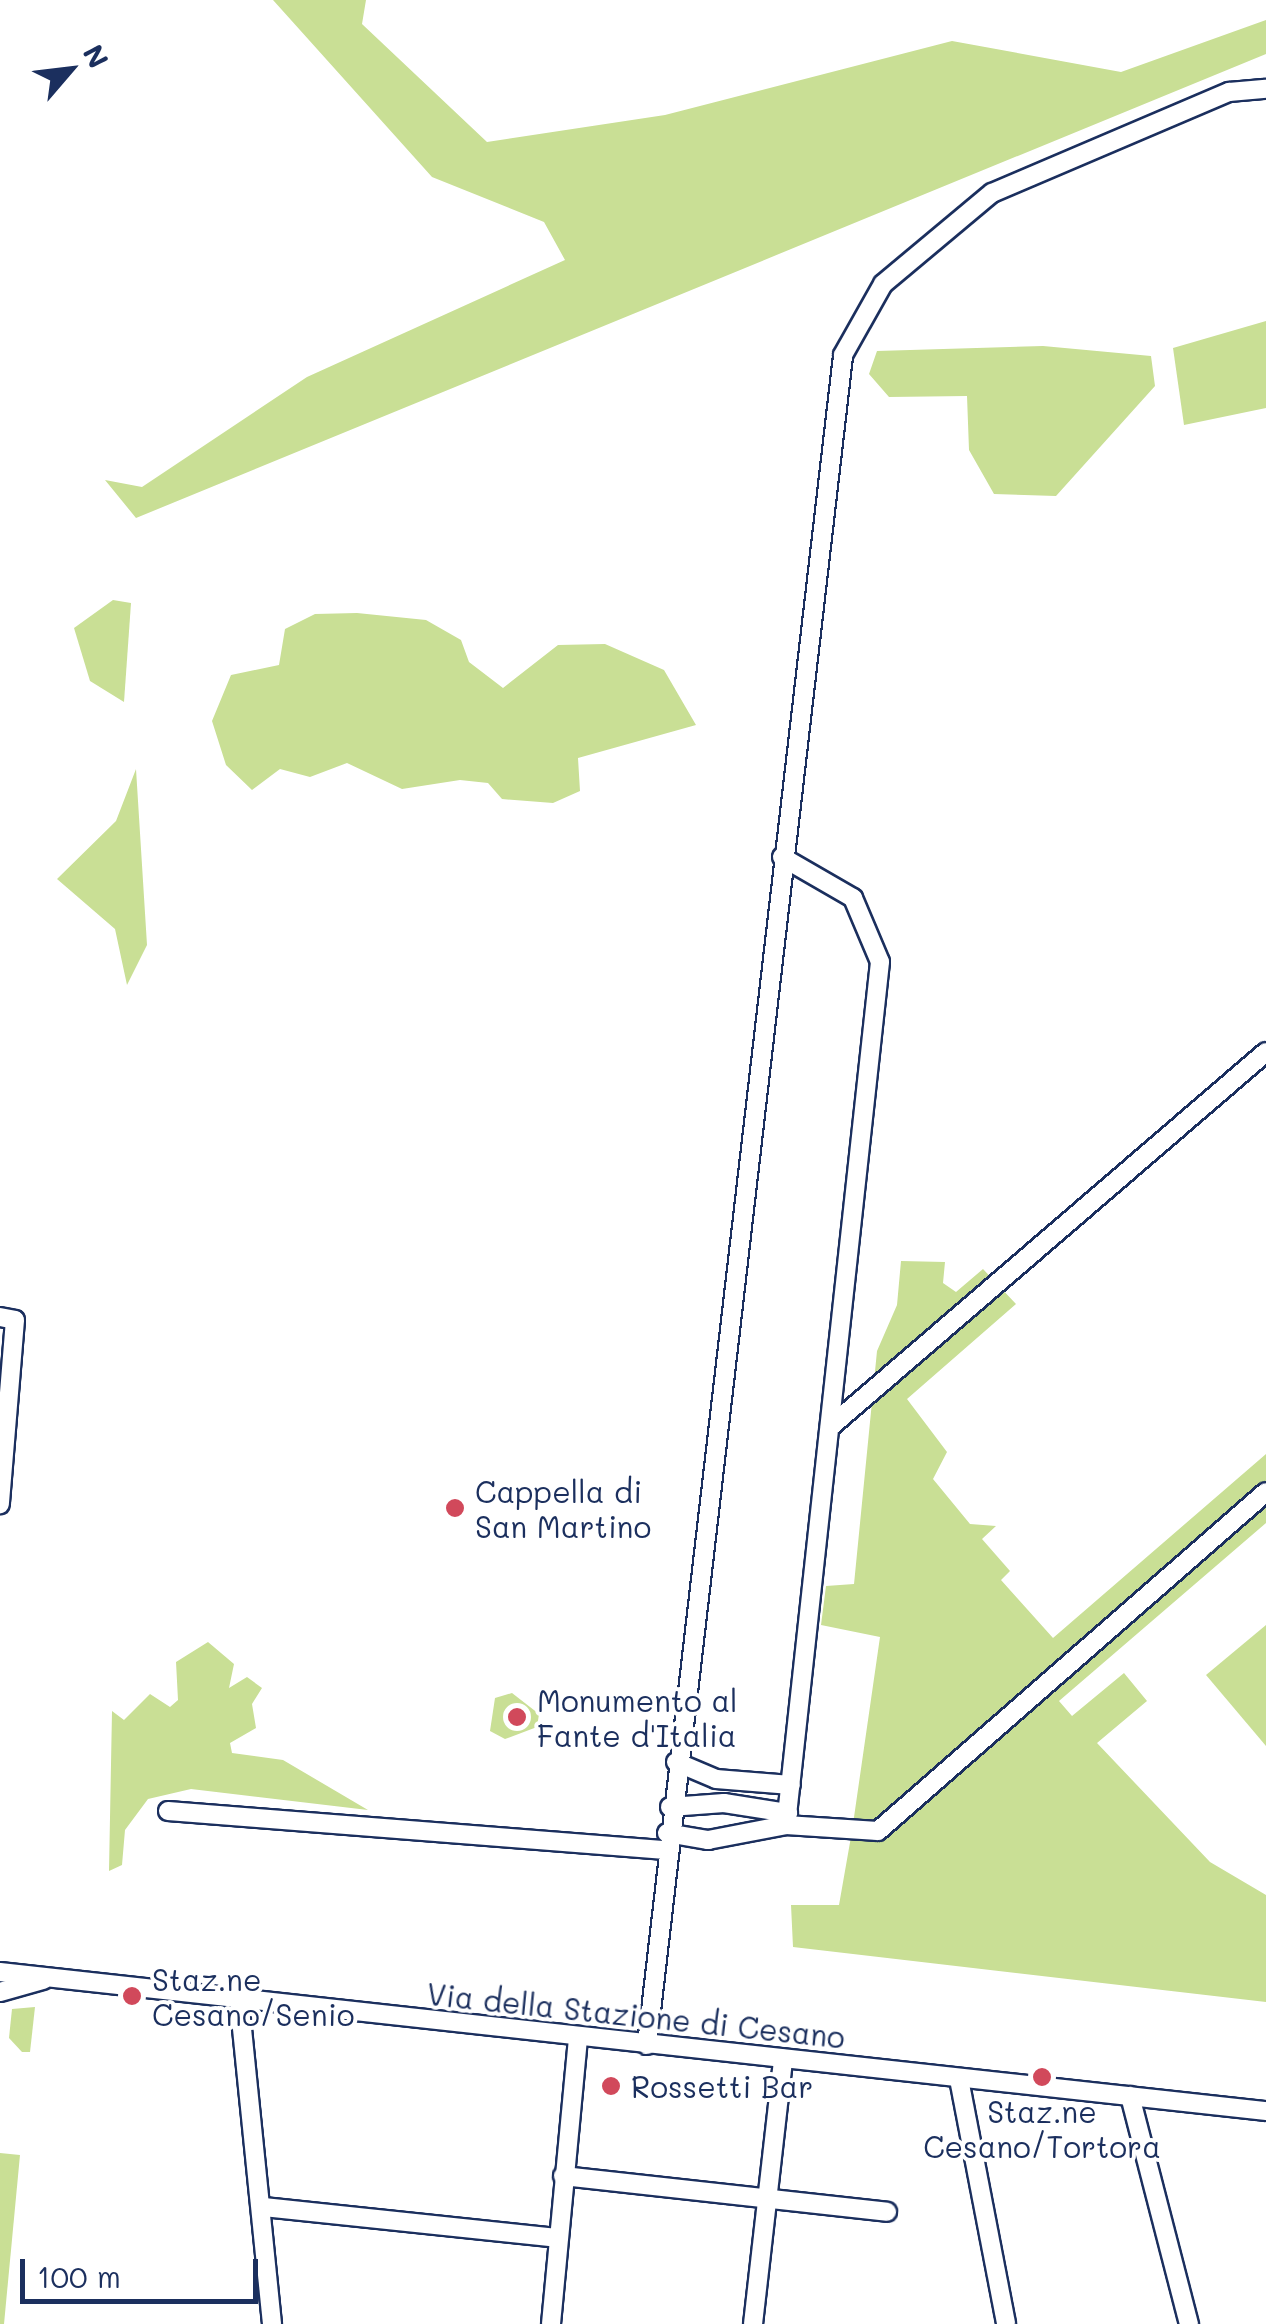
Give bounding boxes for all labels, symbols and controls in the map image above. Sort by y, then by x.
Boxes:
north arrow [20,20,120,120]
text: N [76,38,117,74]
place label: Cappella di San Martino [475,1473,651,1544]
marker: Cappella di San Martino [444,1497,466,1519]
place label: Monumento al Fante d'Italia [537,1682,738,1752]
marker: Monumento al Fante d'Italia [506,1706,528,1728]
place label: Staz.ne Cesano/Senio [152,1961,354,2032]
street label: Via della Stazione di Cesano [425,1975,847,2055]
marker: Staz.ne Cesano/Senio [121,1985,143,2007]
marker: Staz.ne Cesano/Tortora [1031,2066,1053,2088]
place label: Rossetti Bar [631,2068,813,2104]
marker: Rossetti Bar [600,2075,622,2097]
place label: Staz.ne Cesano/Tortora [923,2093,1161,2164]
scale bar [25,2239,262,2301]
text: 100 m [37,2256,121,2296]

